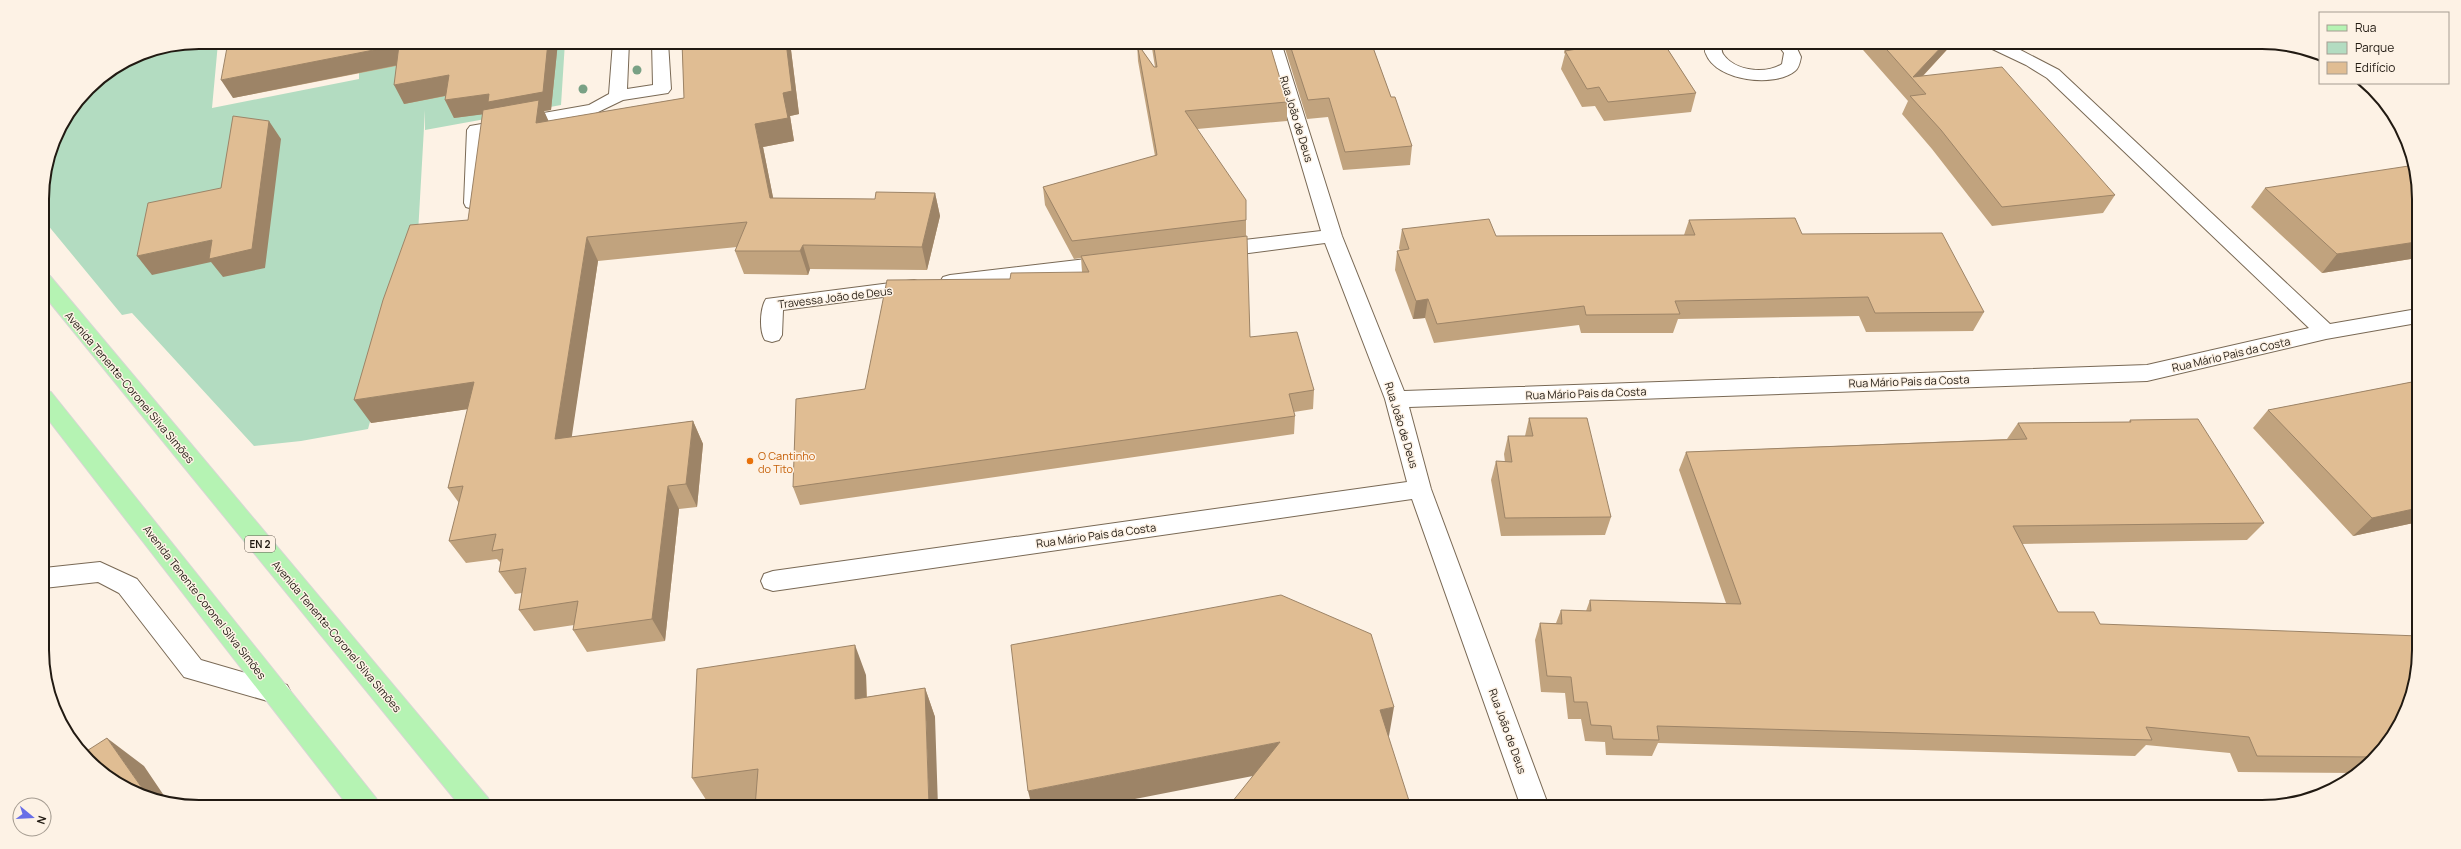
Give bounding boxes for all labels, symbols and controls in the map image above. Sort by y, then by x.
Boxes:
legend [2319,12,2449,84]
text: Rua [2355,19,2376,36]
text: Parque [2355,39,2394,56]
text: Edifício [2355,59,2395,76]
street label: Rua João de Deus [1277,74,1317,164]
street label: Travessa João de Deus [777,283,893,311]
street label: Avenida Tenente-Coronel Silva Simões [62,308,198,466]
street label: Rua Mário Pais da Costa [2170,333,2292,375]
street label: Rua Mário Pais da Costa [1848,371,1970,391]
street label: Rua João de Deus [1382,380,1422,470]
street label: Rua Mário Pais da Costa [1525,383,1647,403]
place label: O Cantinho do Tito [758,448,816,476]
marker: O Cantinho do Tito [745,456,755,466]
street label: Rua Mário Pais da Costa [1035,519,1157,551]
street label: Avenida Tenente Coronel Silva Simões [140,522,270,682]
road number: EN 2 [245,536,275,552]
street label: Avenida Tenente-Coronel Silva Simões [269,557,405,715]
street label: Rua João de Deus [1486,686,1530,776]
north arrow [12,797,52,837]
text: N [34,814,50,826]

